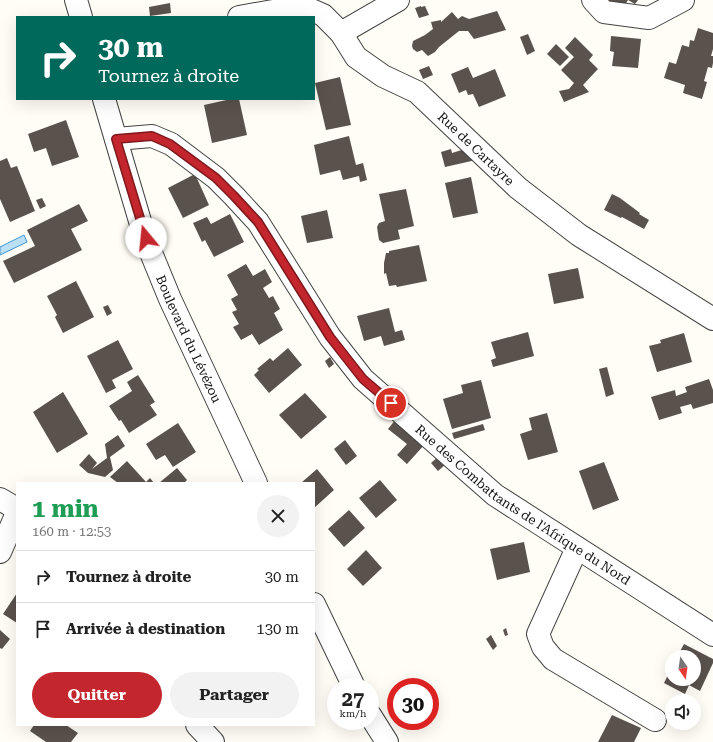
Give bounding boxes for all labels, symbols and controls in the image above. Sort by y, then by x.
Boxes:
text: 30 m [98,31,163,64]
icon: right [32,32,84,84]
text: Tournez à droite [98,65,239,86]
street label: Rue de Cartayre [435,109,517,189]
position arrow [125,217,167,259]
street label: Boulevard du Lévézou [153,273,224,405]
pin [374,386,408,420]
icon: arrive [380,392,402,414]
street label: Rue des Combattants de l'Afrique du Nord [412,422,634,588]
text: 1 min [32,495,99,523]
button: close [257,495,299,537]
text: 160 m · 12:53 [32,524,111,539]
icon: right [32,566,54,588]
text: Tournez à droite [66,568,191,586]
text: 30 m [265,568,299,586]
icon: arrive [32,618,54,640]
text: Arrivée à destination [66,620,225,638]
text: 130 m [256,620,299,638]
north arrow [665,650,701,686]
map controls [665,650,701,730]
button: Quitter [32,672,162,718]
button: Partager [170,672,299,718]
speed limit sign: 30 [387,678,439,730]
text: 27 [342,687,364,711]
button: sound [665,694,701,730]
text: km/h [340,708,366,719]

